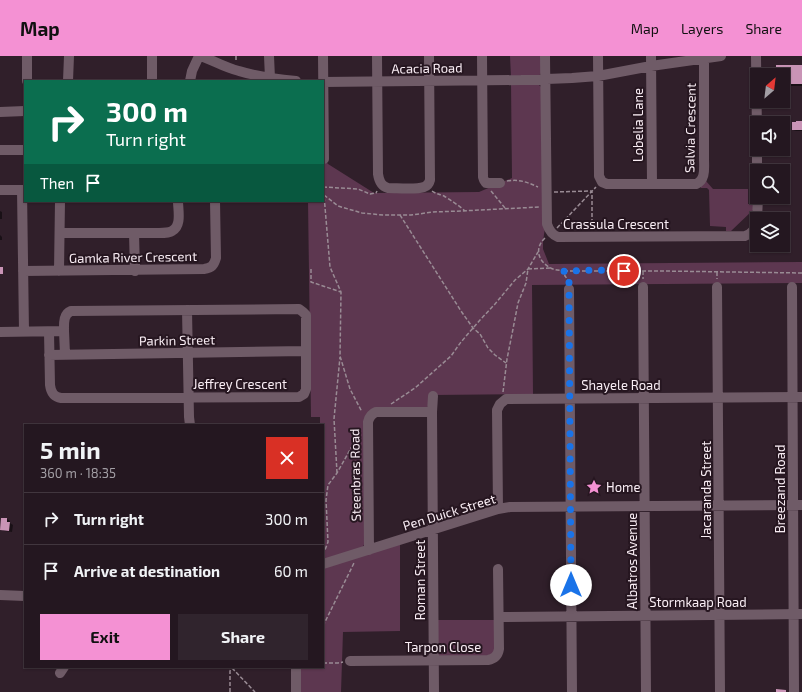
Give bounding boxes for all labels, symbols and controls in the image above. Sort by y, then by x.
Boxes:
text: Map [20,17,60,40]
text: Map [631,20,659,37]
text: Layers [681,20,723,37]
text: Share [745,20,782,37]
street label: Acacia Road [391,59,463,77]
north arrow [750,68,790,108]
map controls [750,68,790,252]
street label: Salvia Crescent [681,83,699,173]
street label: Lobelia Lane [630,88,646,162]
text: 300 m [106,94,188,128]
icon: right [40,96,92,148]
button: sound [750,116,790,156]
text: Turn right [106,128,186,150]
button: search [750,164,790,204]
icon: arrive [82,172,104,194]
text: Then [40,174,74,192]
button: layers [750,212,790,252]
street label: Crassula Crescent [563,216,669,232]
street label: Gamka River Crescent [69,248,197,266]
pin [607,254,641,288]
icon: arrive [613,260,635,282]
street label: Parkin Street [139,331,215,349]
street label: Jeffrey Crescent [193,376,287,392]
street label: Shayele Road [581,377,661,393]
street label: Steenbras Road [346,428,364,522]
text: 5 min [40,435,101,464]
button: close [266,437,308,479]
street label: Jacaranda Street [698,441,714,539]
street label: Breezand Road [772,445,788,533]
text: 360 m · 18:35 [40,465,116,481]
place icon: Home [585,478,603,496]
place label: Home [606,479,640,495]
street label: Pen Duick Street [401,490,497,534]
icon: right [40,508,62,530]
text: Turn right [74,510,144,528]
text: 300 m [265,510,308,528]
street label: Albatros Avenue [624,513,640,609]
street label: Roman Street [412,540,428,620]
icon: arrive [40,560,62,582]
text: Arrive at destination [74,562,220,580]
text: 60 m [274,562,308,580]
position arrow [550,564,592,606]
street label: Stormkaap Road [649,594,747,610]
button: Exit [40,614,170,660]
button: Share [178,614,308,660]
street label: Tarpon Close [405,639,481,655]

